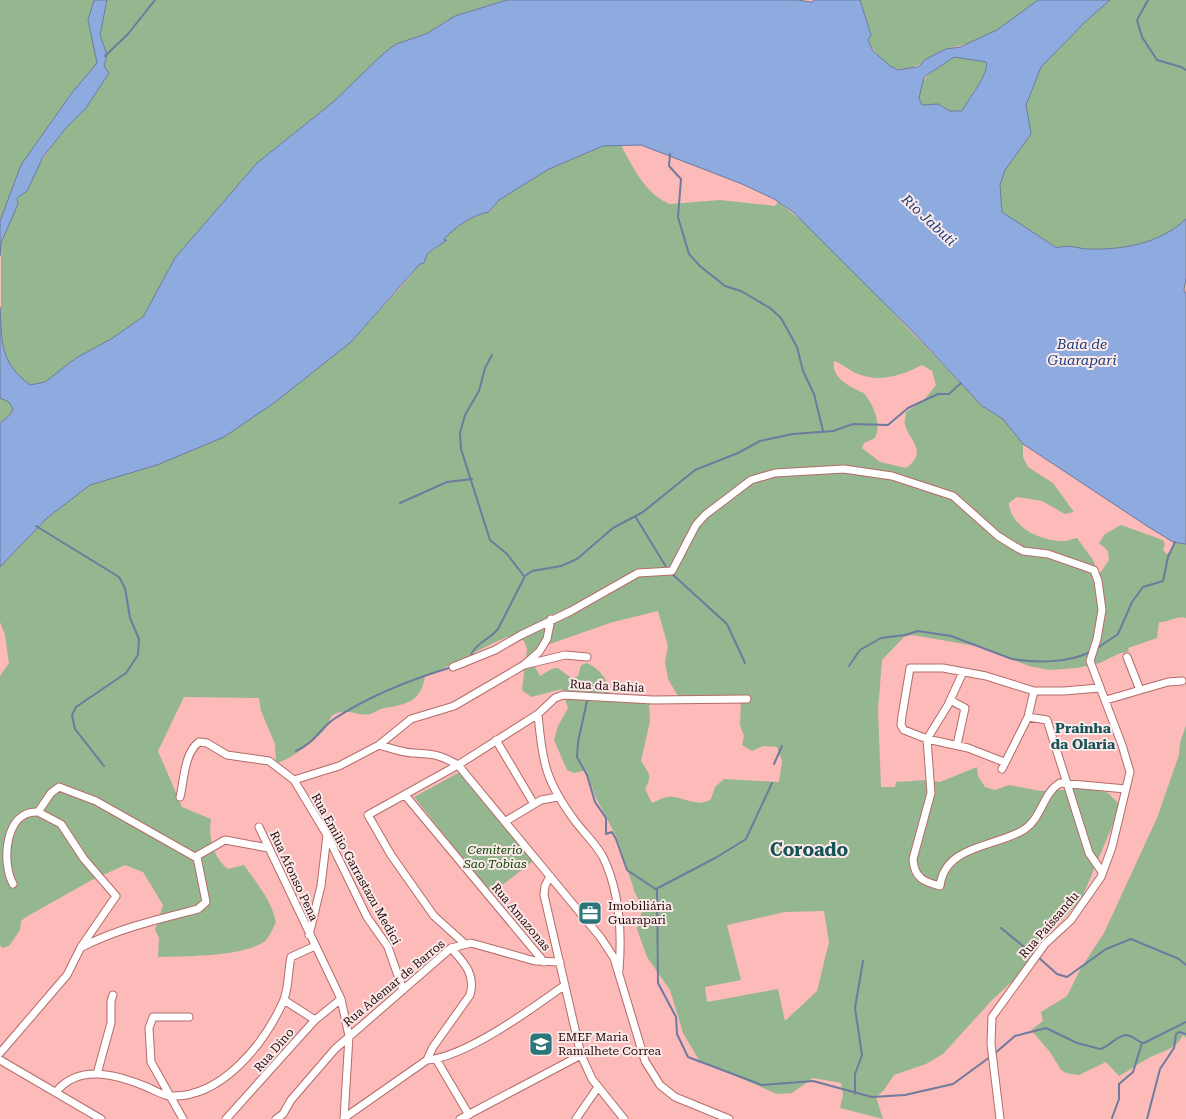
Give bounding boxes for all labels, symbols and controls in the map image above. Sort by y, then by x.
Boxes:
water label: Rio Jabuti [898,190,959,249]
water label: Baía de Guarapari [1047,336,1117,368]
street label: Rua da Bahia [569,677,645,695]
district label: Prainha da Olaria [1051,720,1116,752]
street label: Rua Emilio Garrastazu Medici [309,791,404,947]
street label: Rua Afonso Pena [267,829,321,924]
district label: Coroado [770,839,848,860]
park label: Cemiterio Sao Tobias [462,843,527,871]
street label: Rua Amazonas [489,880,554,954]
street label: Rua Paíssandu [1016,888,1082,961]
place label: Imobiliária Guarapari [608,899,672,927]
office icon: Imobiliária Guarapari [577,900,603,926]
street label: Rua Ademar de Barros [341,936,448,1029]
street label: Rua Dino [251,1025,297,1075]
place label: EMEF Maria Ramalhete Correa [558,1030,662,1058]
school or university icon: EMEF Maria Ramalhete Correa [528,1031,554,1057]

